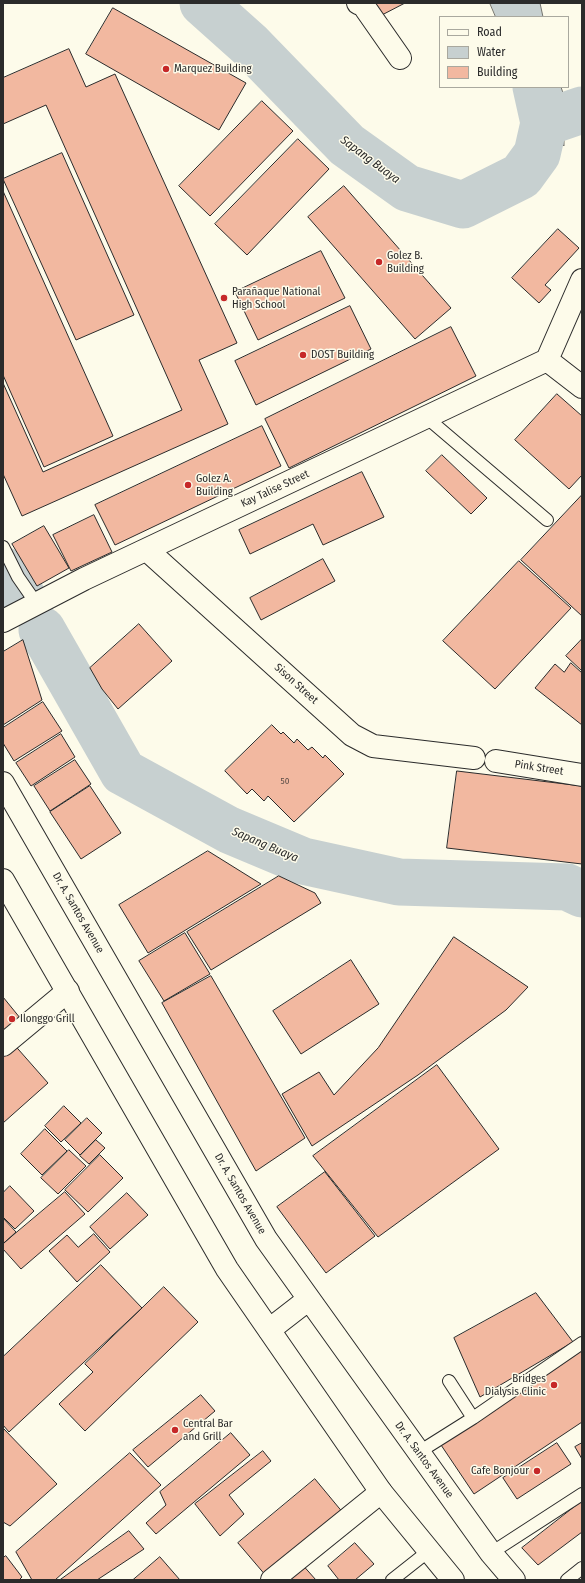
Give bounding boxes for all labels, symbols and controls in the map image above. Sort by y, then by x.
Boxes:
legend [439,16,569,88]
text: Road [477,25,502,39]
text: Water [477,45,505,59]
place label: Marquez Building [174,62,252,76]
marker: Marquez Building [161,64,171,74]
text: Building [477,65,517,79]
water label: Sapang Buaya [338,133,402,187]
place label: Golez B. Building [387,249,424,275]
marker: Golez B. Building [374,257,384,267]
place label: Parañaque National High School [232,285,321,311]
marker: Parañaque National High School [219,293,229,303]
place label: DOST Building [311,348,374,362]
marker: DOST Building [298,350,308,360]
street label: Kay Talise Street [239,467,311,511]
place label: Golez A. Building [196,472,233,498]
marker: Golez A. Building [183,480,193,490]
street label: Sison Street [271,661,321,707]
street label: Pink Street [514,758,564,778]
house number: 50 [281,776,289,786]
water label: Sapang Buaya [230,825,300,865]
street label: Dr. A. Santos Avenue [49,870,107,956]
place label: Ilonggo Grill [20,1012,75,1026]
marker: Ilonggo Grill [7,1014,17,1024]
street label: Dr. A. Santos Avenue [211,1151,269,1237]
place label: Bridges Dialysis Clinic [485,1372,546,1398]
marker: Bridges Dialysis Clinic [549,1380,559,1390]
place label: Central Bar and Grill [183,1417,233,1443]
street label: Dr. A. Santos Avenue [392,1419,456,1501]
marker: Central Bar and Grill [170,1425,180,1435]
place label: Cafe Bonjour [471,1464,529,1478]
marker: Cafe Bonjour [532,1466,542,1476]

